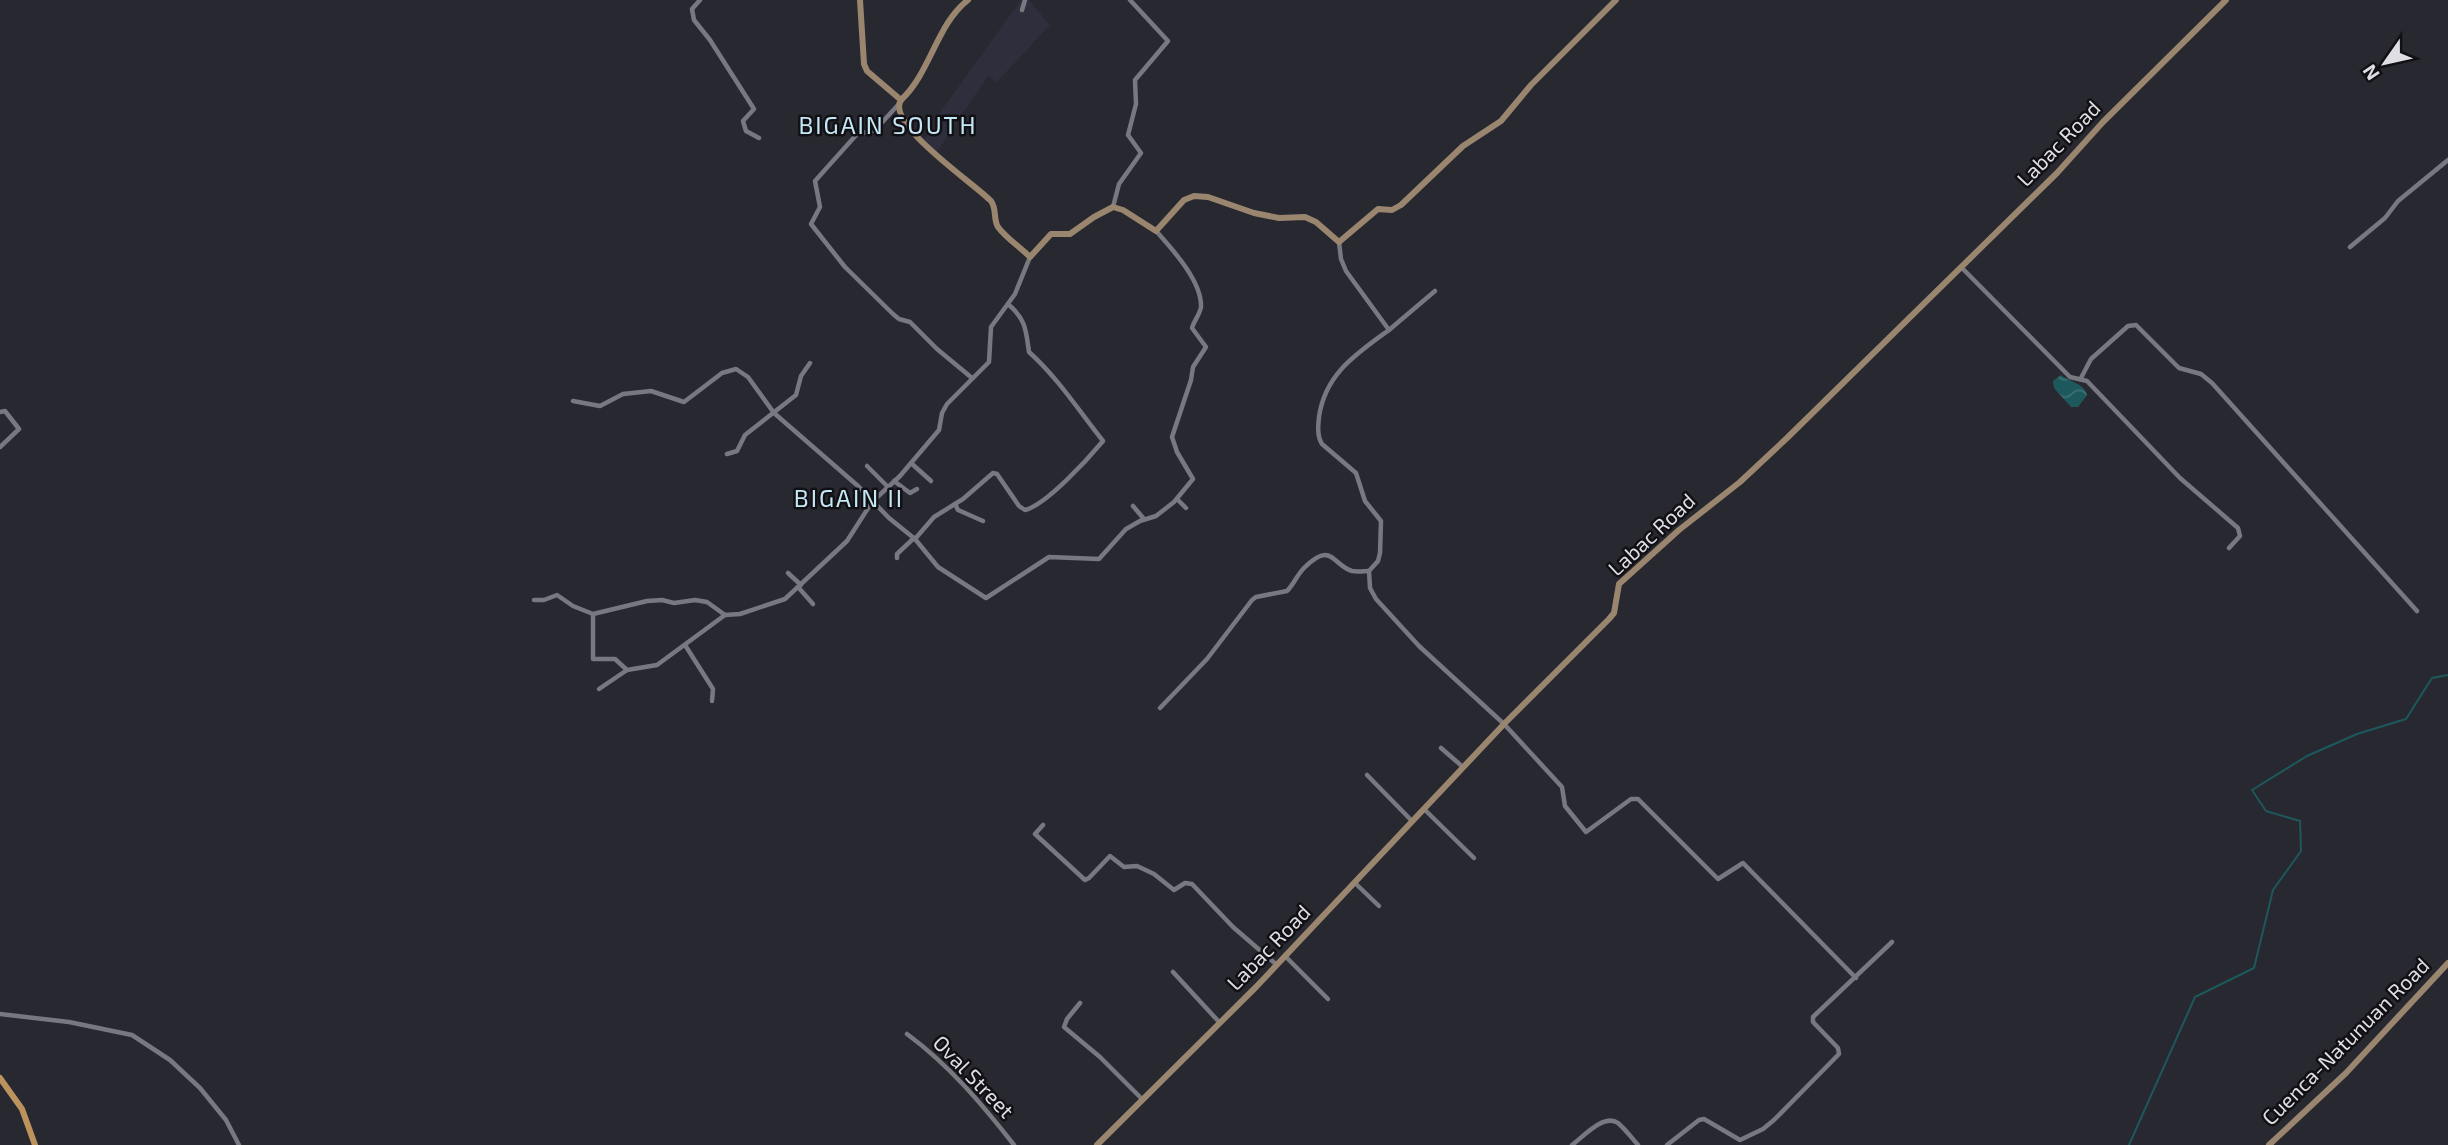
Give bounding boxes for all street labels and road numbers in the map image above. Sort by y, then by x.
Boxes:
street label: Labac Road [2011,95,2105,191]
street label: Labac Road [1603,488,1699,580]
street label: Labac Road [1221,899,1315,995]
street label: Cuenca-Natunuan Road [2256,952,2434,1130]
street label: Oval Street [928,1029,1020,1123]

